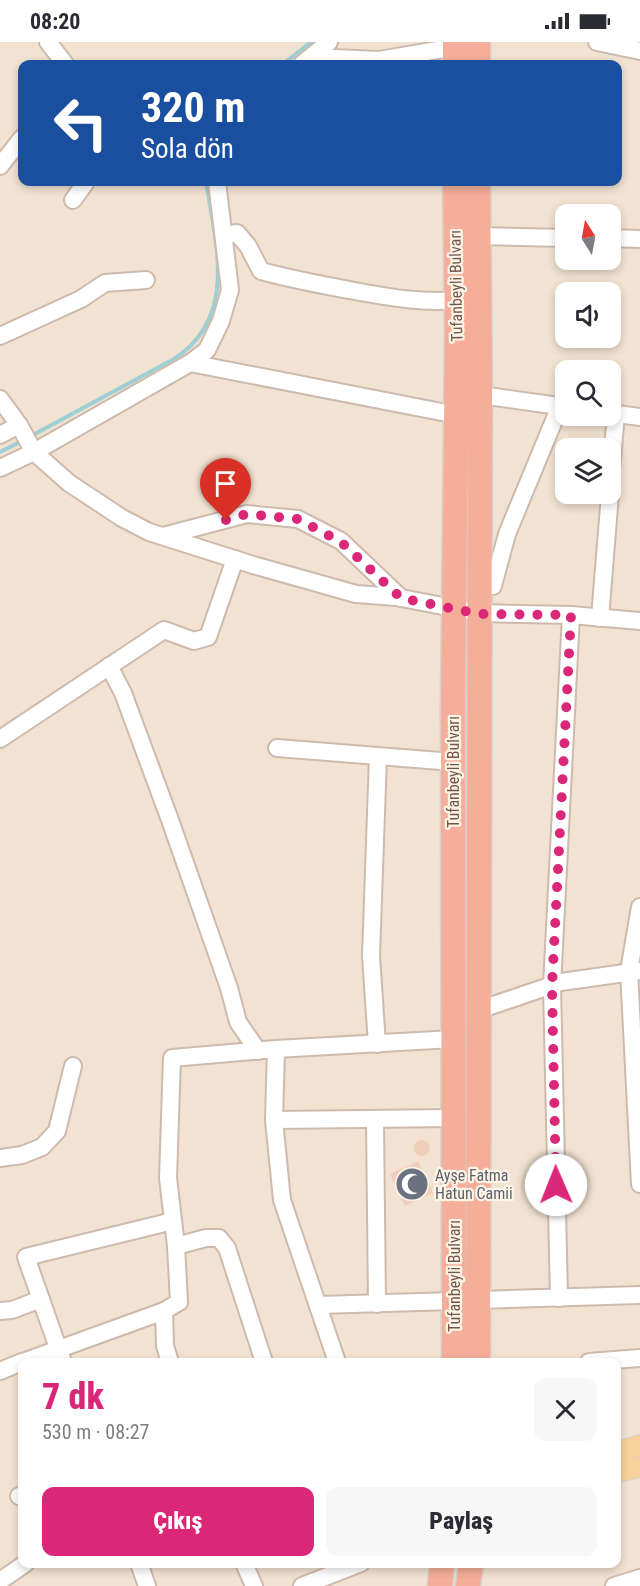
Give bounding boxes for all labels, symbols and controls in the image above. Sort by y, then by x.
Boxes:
text: 08:20 [30,9,81,34]
text: 320 m [141,83,246,132]
icon: left [42,84,120,162]
text: Sola dön [141,133,234,165]
north arrow [555,204,621,270]
map controls [555,204,621,504]
street label: Tufanbeyli Bulvarı [446,230,466,342]
button: sound [555,282,621,348]
button: search [555,360,621,426]
button: layers [555,438,621,504]
pin [200,458,251,520]
icon: arrive [209,467,242,500]
street label: Tufanbeyli Bulvarı [444,716,463,828]
position arrow [524,1153,588,1217]
mosque icon: Ayşe Fatma Hatun Camii [394,1166,430,1202]
place label: Ayşe Fatma Hatun Camii [435,1166,513,1203]
street label: Tufanbeyli Bulvarı [445,1220,464,1332]
text: 7 dk [42,1376,104,1418]
button: close [534,1378,597,1441]
text: 530 m · 08:27 [42,1420,149,1444]
button: Çıkış [42,1487,314,1556]
button: Paylaş [326,1487,597,1556]

